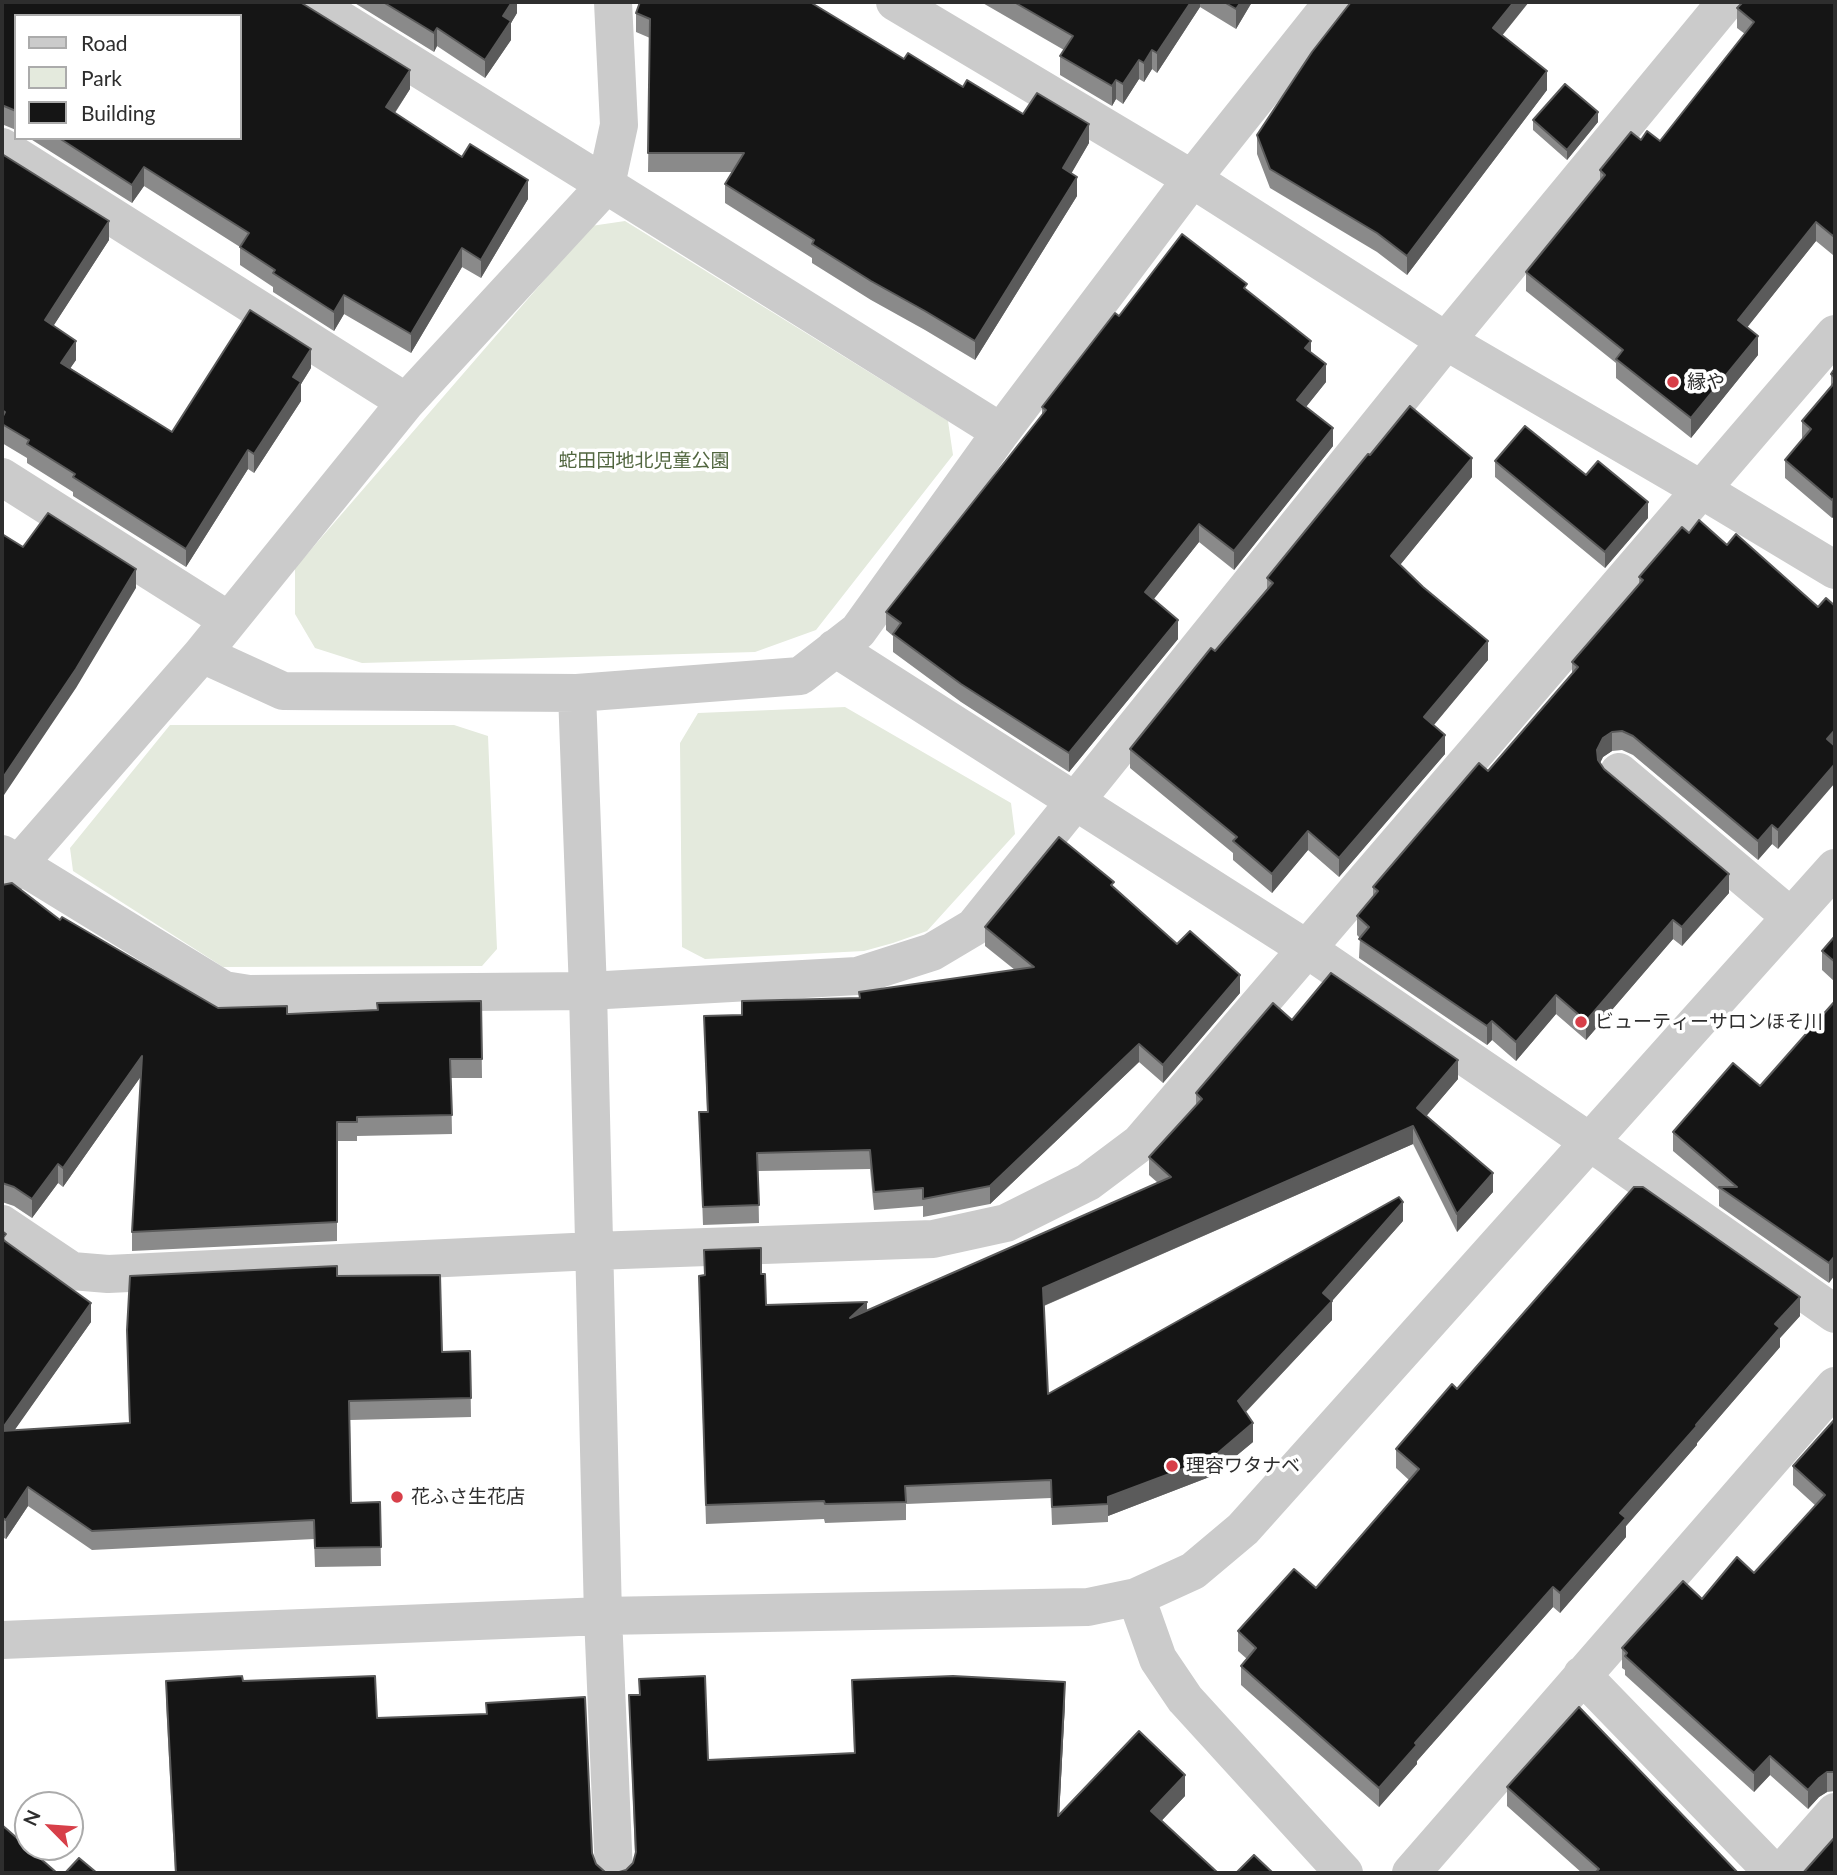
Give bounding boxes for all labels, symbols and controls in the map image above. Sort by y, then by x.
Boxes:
legend [14,14,242,140]
text: Road [81,30,128,55]
text: Park [81,65,122,90]
text: Building [81,100,156,125]
place label: 縁や [1687,371,1725,393]
marker: 縁や [1665,374,1681,390]
park label: 蛇田団地北児童公園 [559,450,729,472]
place label: ビューティーサロンほそ川 [1595,1011,1823,1033]
marker: ビューティーサロンほそ川 [1573,1014,1589,1030]
place label: 理容ワタナベ [1186,1455,1300,1477]
marker: 理容ワタナベ [1164,1458,1180,1474]
place label: 花ふさ生花店 [411,1486,525,1508]
marker: 花ふさ生花店 [389,1489,405,1505]
north arrow [14,1791,84,1861]
text: N [18,1806,45,1829]

